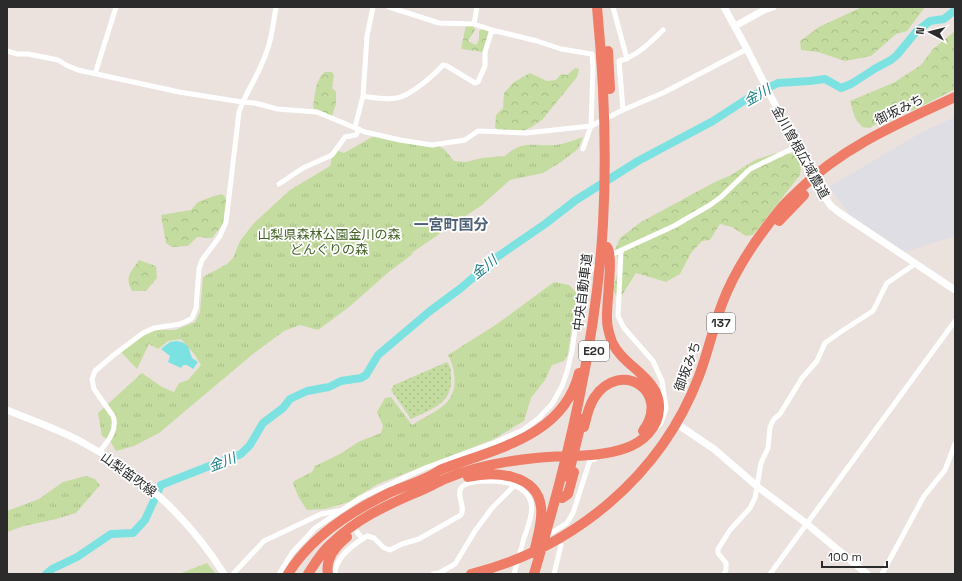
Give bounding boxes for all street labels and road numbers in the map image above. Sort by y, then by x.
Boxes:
street label: 御坂みち [872,90,926,128]
street label: 金川曽根広域農道 [768,103,833,202]
street label: 中央自動車道 [569,252,596,332]
road number: 137 [707,313,735,333]
street label: 御坂みち [671,339,704,394]
road number: E20 [579,341,609,361]
street label: 山梨笛吹線 [97,448,160,500]

